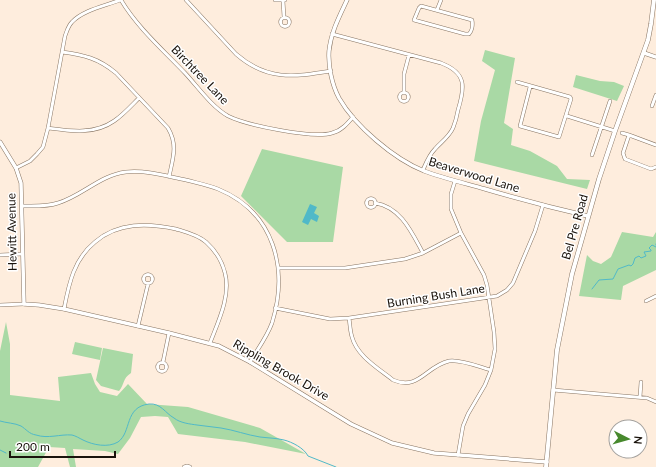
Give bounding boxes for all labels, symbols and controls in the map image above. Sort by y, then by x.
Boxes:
street label: Birchtree Lane [168,42,232,107]
street label: Beaverwood Lane [427,154,522,196]
street label: Hewitt Avenue [3,193,20,271]
street label: Bel Pre Road [558,193,591,261]
street label: Burning Bush Lane [386,280,486,311]
street label: Rippling Brook Drive [230,336,332,403]
north arrow [608,419,648,459]
scale bar [10,433,115,459]
text: N [632,435,645,445]
text: 200 m [16,439,50,454]

